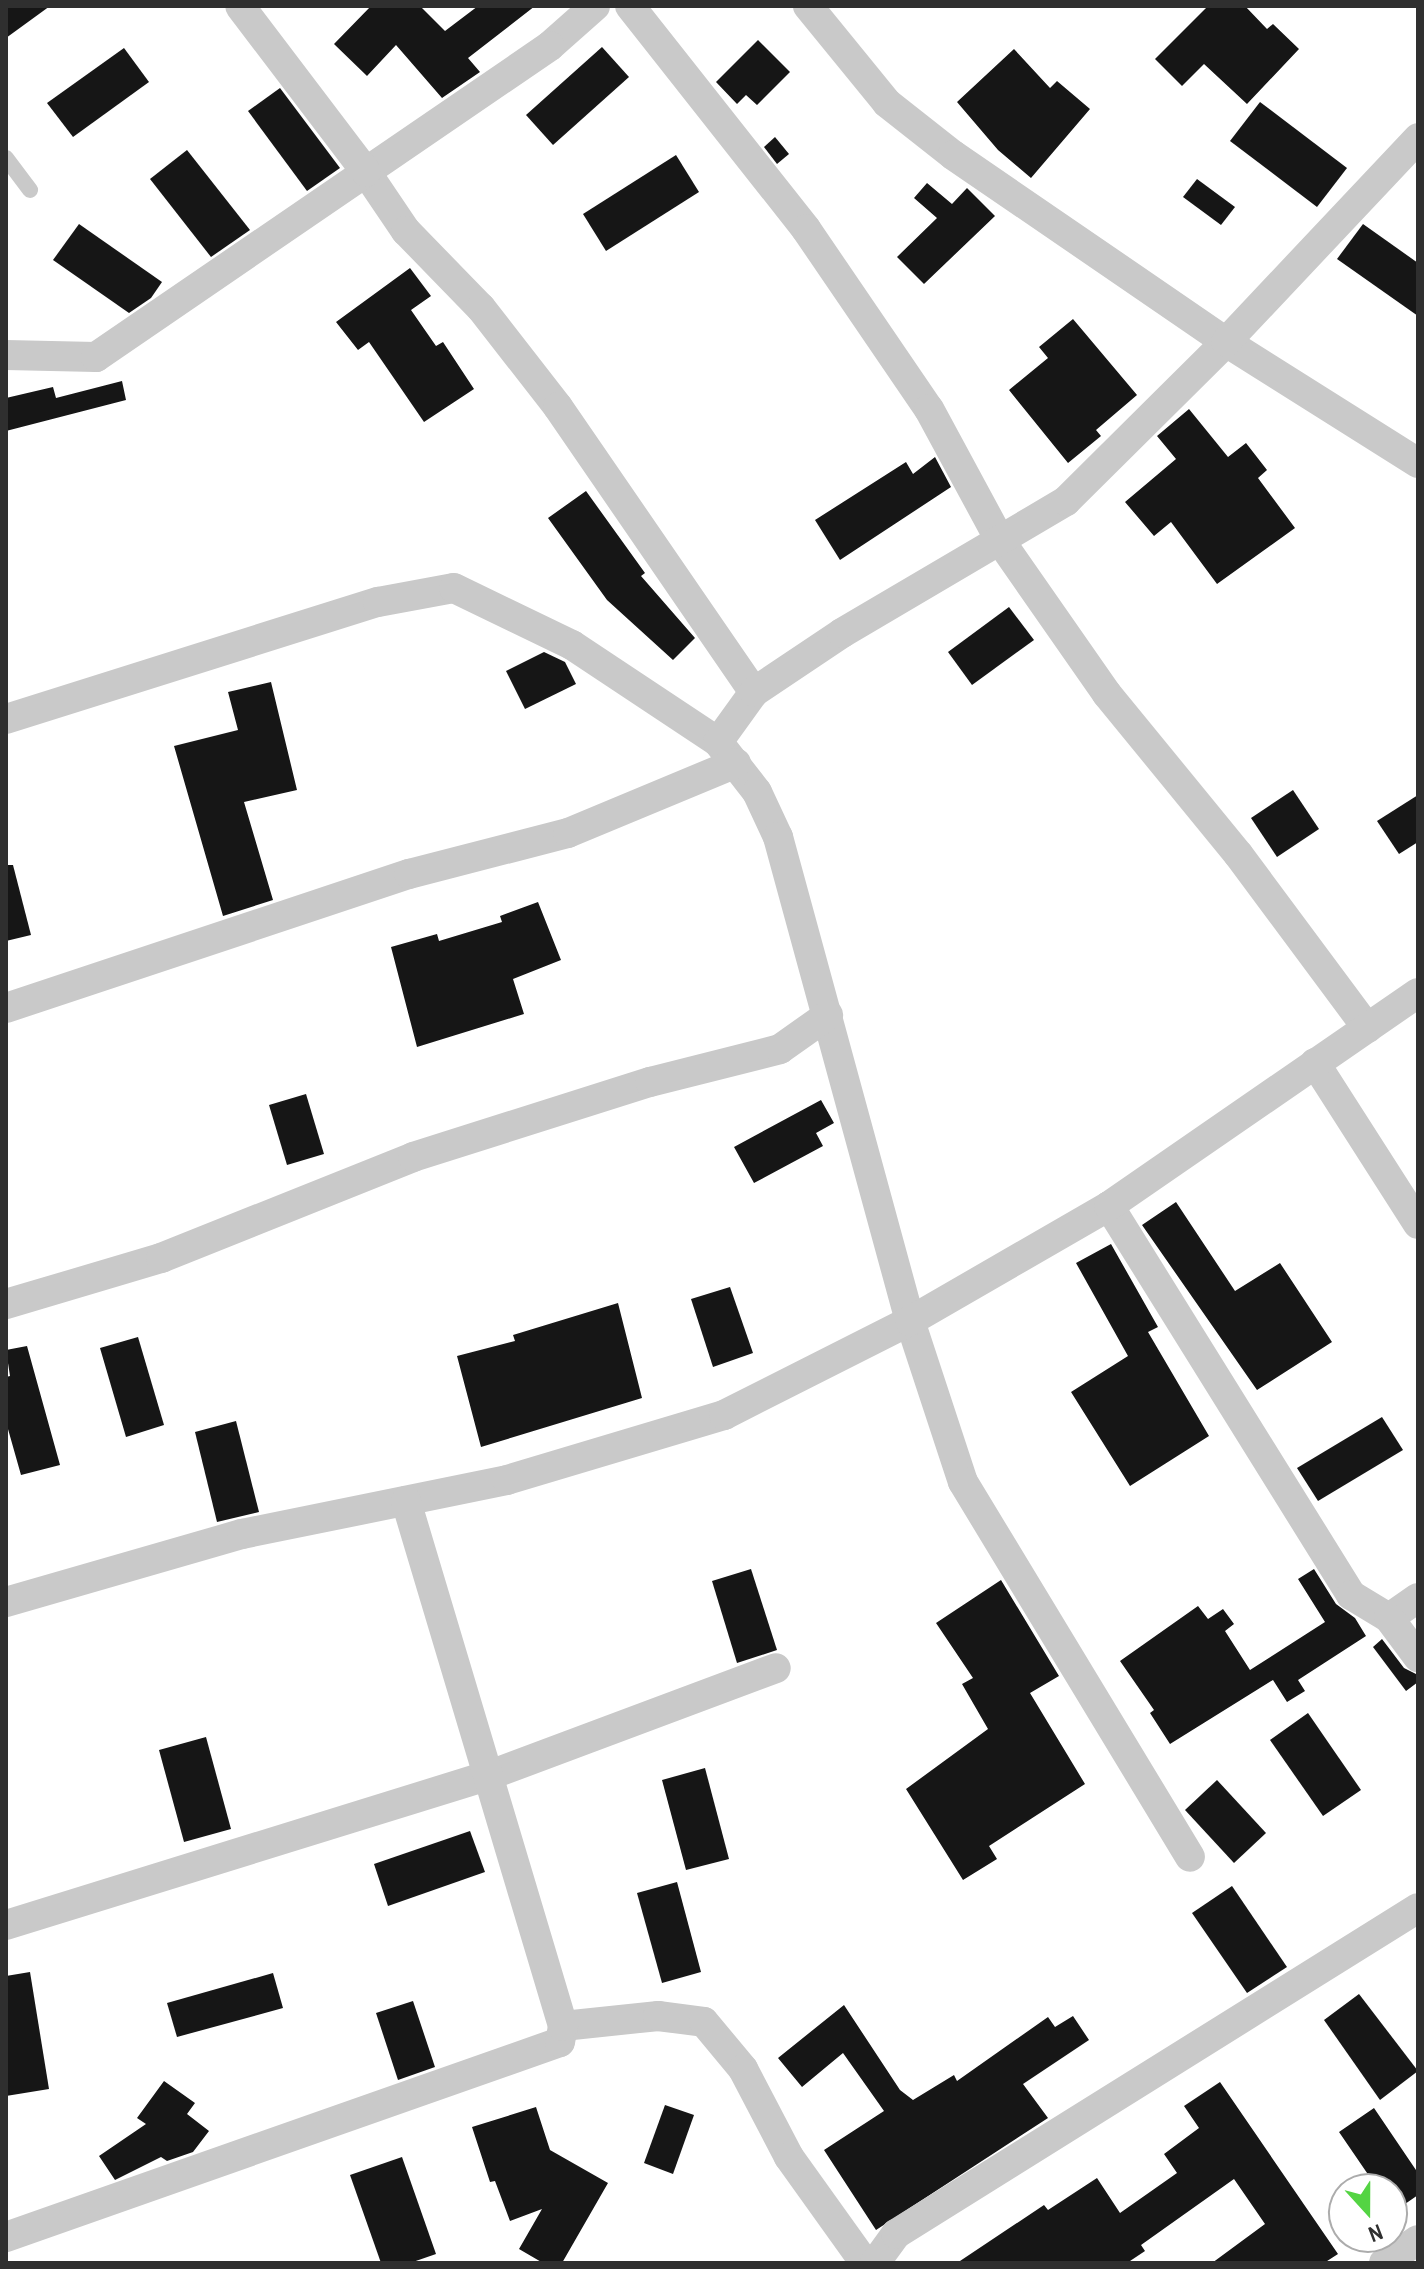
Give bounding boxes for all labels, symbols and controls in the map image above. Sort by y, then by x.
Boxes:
north arrow [1328,2173,1408,2253]
text: N [1364,2217,1387,2250]

